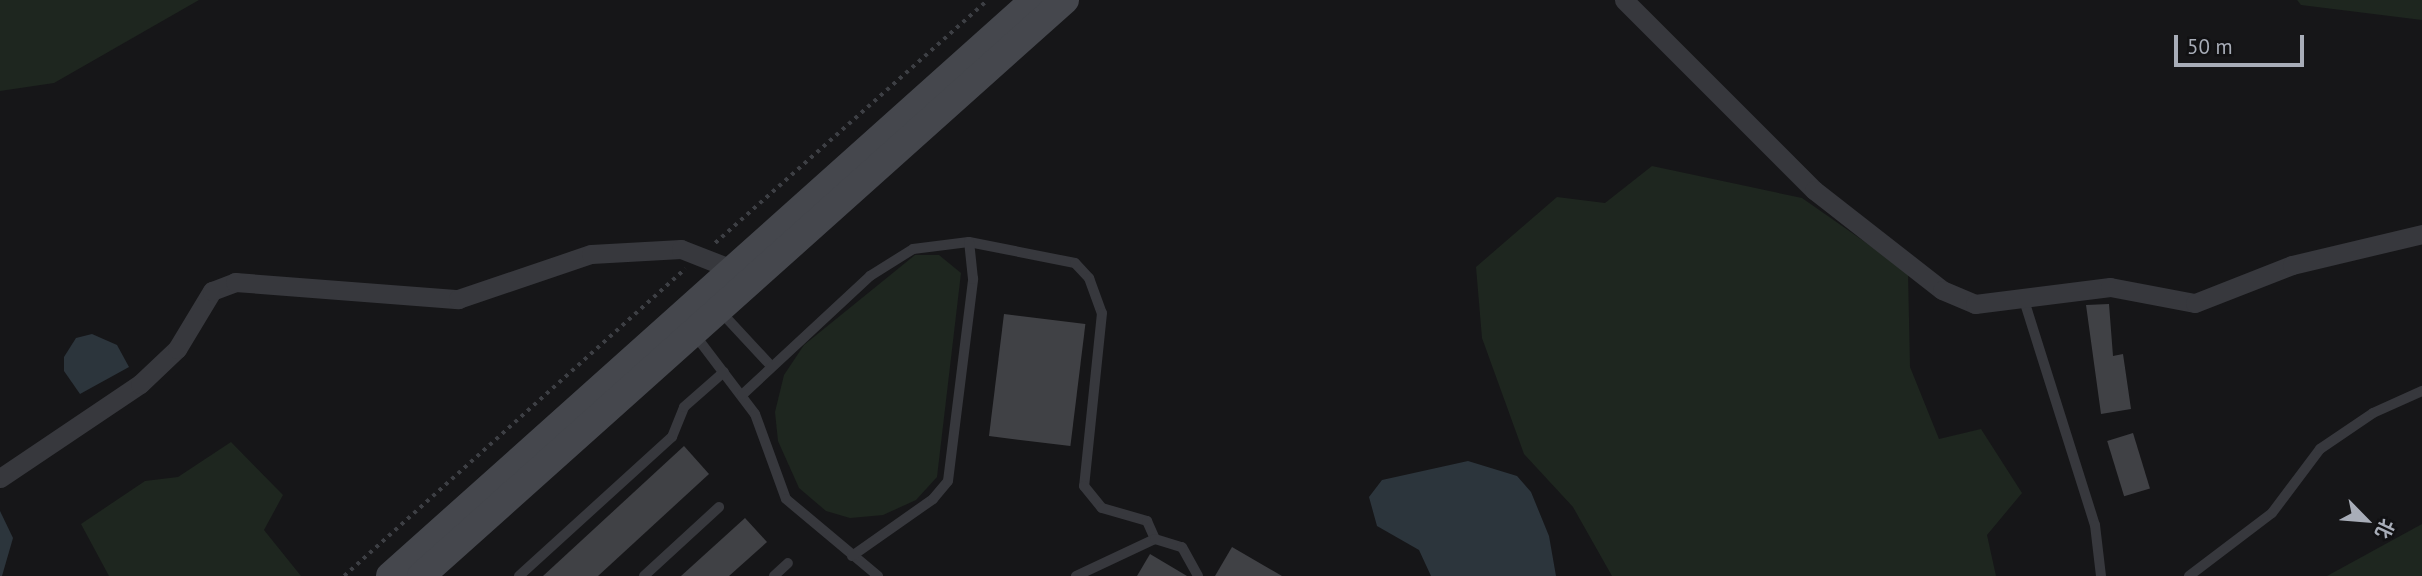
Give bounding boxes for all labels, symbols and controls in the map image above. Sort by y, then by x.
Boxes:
scale bar [2177,21,2306,65]
text: 50 m [2187,33,2233,60]
north arrow [2331,485,2401,555]
text: 北 [2370,515,2400,543]

